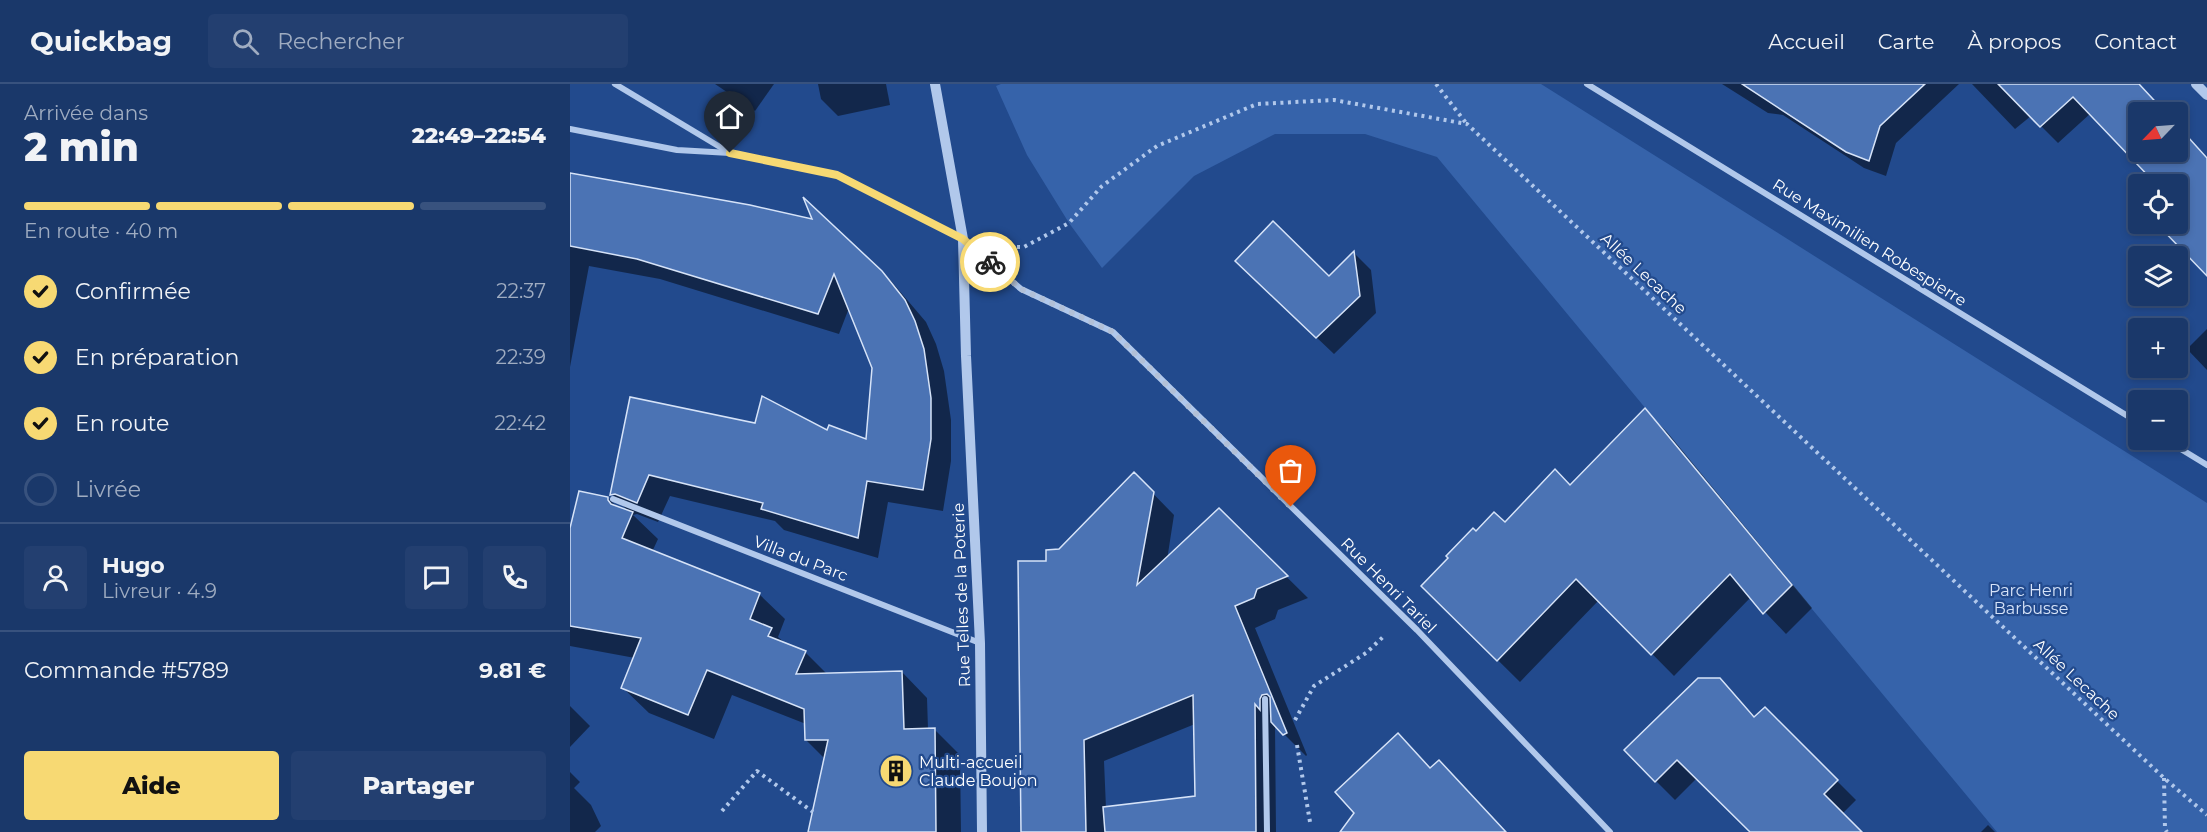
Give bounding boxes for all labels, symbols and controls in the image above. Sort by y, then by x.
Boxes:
search box [208,14,628,68]
text: Quickbag [30,24,172,58]
icon: search [229,25,262,58]
text: Rechercher [277,28,404,55]
text: Accueil [1768,29,1845,54]
text: Carte [1878,29,1934,54]
text: À propos [1967,29,2061,54]
text: Contact [2094,29,2177,54]
pin [704,91,755,153]
icon: home [713,100,746,133]
text: Arrivée dans [24,101,148,125]
north arrow [2128,102,2188,162]
map controls [2128,102,2188,450]
text: 22:49–22:54 [412,122,546,149]
text: 2 min [24,123,139,171]
button: locate [2128,174,2188,234]
street label: Rue Maximilien Robespierre [1769,175,1970,310]
text: En route · 40 m [24,219,178,243]
street label: Allée Lecache [1597,229,1691,318]
courier [960,232,1020,292]
icon: bike [974,246,1007,279]
button: layers [2128,246,2188,306]
icon: check [24,275,57,308]
text: Confirmée [75,278,191,305]
text: 22:37 [496,279,546,303]
button: + [2128,318,2188,378]
icon: check [24,341,57,374]
text: En préparation [75,344,239,371]
text: 22:39 [496,345,546,369]
button: − [2128,390,2188,450]
icon: check [24,407,57,440]
text: En route [75,410,169,437]
text: 22:42 [495,411,546,435]
pin [1265,445,1316,507]
icon: bag [1274,454,1307,487]
text: Livrée [75,476,141,503]
street label: Rue Telles de la Poterie [949,502,974,688]
street label: Villa du Parc [751,532,851,585]
street label: Rue Henri Tariel [1337,534,1440,637]
button: person [24,546,87,609]
button: chat [405,546,468,609]
button: phone [483,546,546,609]
text: Hugo [102,552,165,579]
text: Livreur · 4.9 [102,579,217,603]
park label: Parc Henri Barbusse [1989,581,2073,618]
street label: Allée Lecache [2030,635,2124,724]
text: Commande #5789 [24,657,229,684]
text: 9.81 € [479,657,546,684]
button: Aide [24,751,279,820]
button: Partager [291,751,546,820]
building icon: Multi-accueil Claude Boujon [878,753,914,789]
place label: Multi-accueil Claude Boujon [919,753,1038,790]

